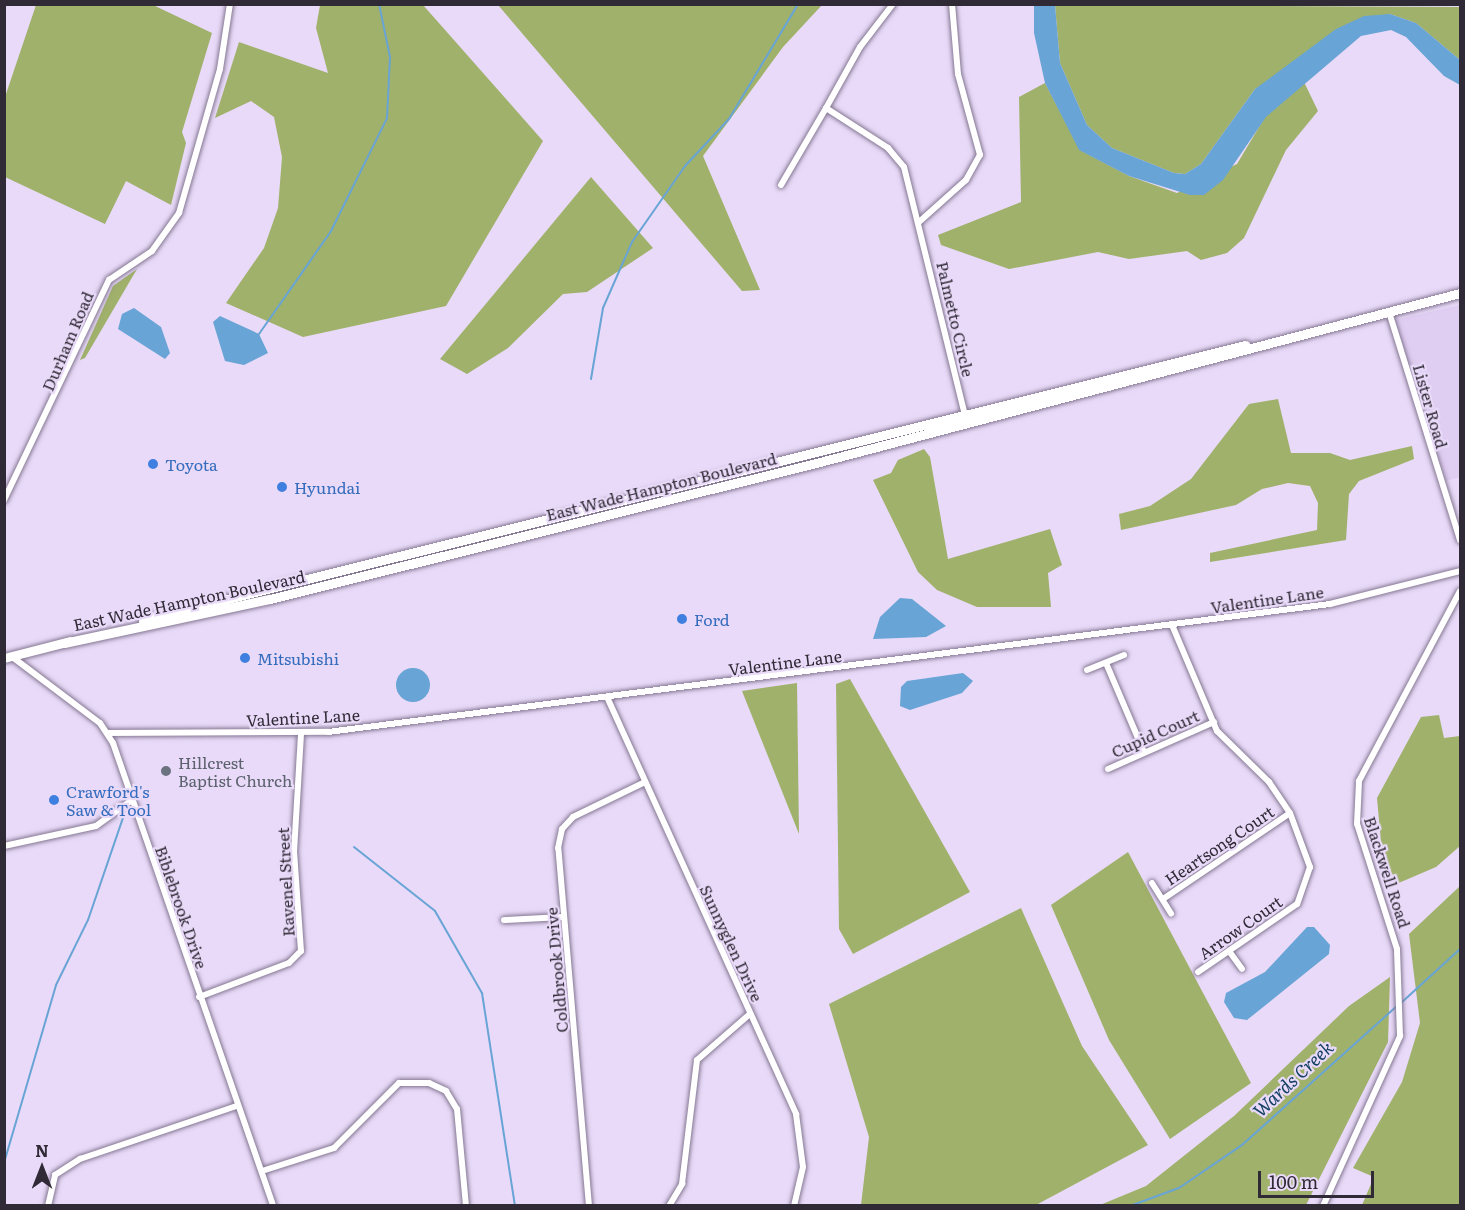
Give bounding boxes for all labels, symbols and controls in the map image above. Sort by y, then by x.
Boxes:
street label: Palmetto Circle [933,259,979,379]
street label: Durham Road [37,288,97,394]
street label: Lister Road [1410,362,1452,450]
street label: East Wade Hampton Boulevard [544,448,778,524]
place label: Toyota [165,454,218,474]
marker: Toyota [146,457,160,471]
place label: Hyundai [294,477,360,497]
marker: Hyundai [275,480,289,494]
street label: East Wade Hampton Boulevard [71,566,307,634]
street label: Valentine Lane [1209,582,1325,616]
place label: Ford [694,609,730,629]
marker: Ford [675,612,689,626]
street label: Valentine Lane [727,646,843,678]
place label: Mitsubishi [257,648,339,668]
marker: Mitsubishi [238,651,252,665]
street label: Valentine Lane [246,704,360,730]
street label: Cupid Court [1108,705,1202,761]
place label: Hillcrest Baptist Church [178,752,292,790]
marker: Hillcrest Baptist Church [159,764,173,778]
place label: Crawford's Saw & Tool [66,781,151,819]
marker: Crawford's Saw & Tool [47,793,61,807]
street label: Heartsong Court [1161,801,1277,889]
street label: Blackwell Road [1361,814,1415,930]
street label: Ravenel Street [273,827,297,937]
street label: Biblebrook Drive [152,843,212,971]
street label: Sunnyglen Drive [697,882,767,1004]
street label: Arrow Court [1195,891,1285,963]
street label: Coldbrook Drive [541,907,571,1033]
water label: Wards Creek [1249,1037,1337,1121]
north arrow [12,1138,72,1198]
text: N [35,1138,49,1162]
scale bar [1261,1159,1376,1197]
text: 100 m [1269,1168,1318,1195]

